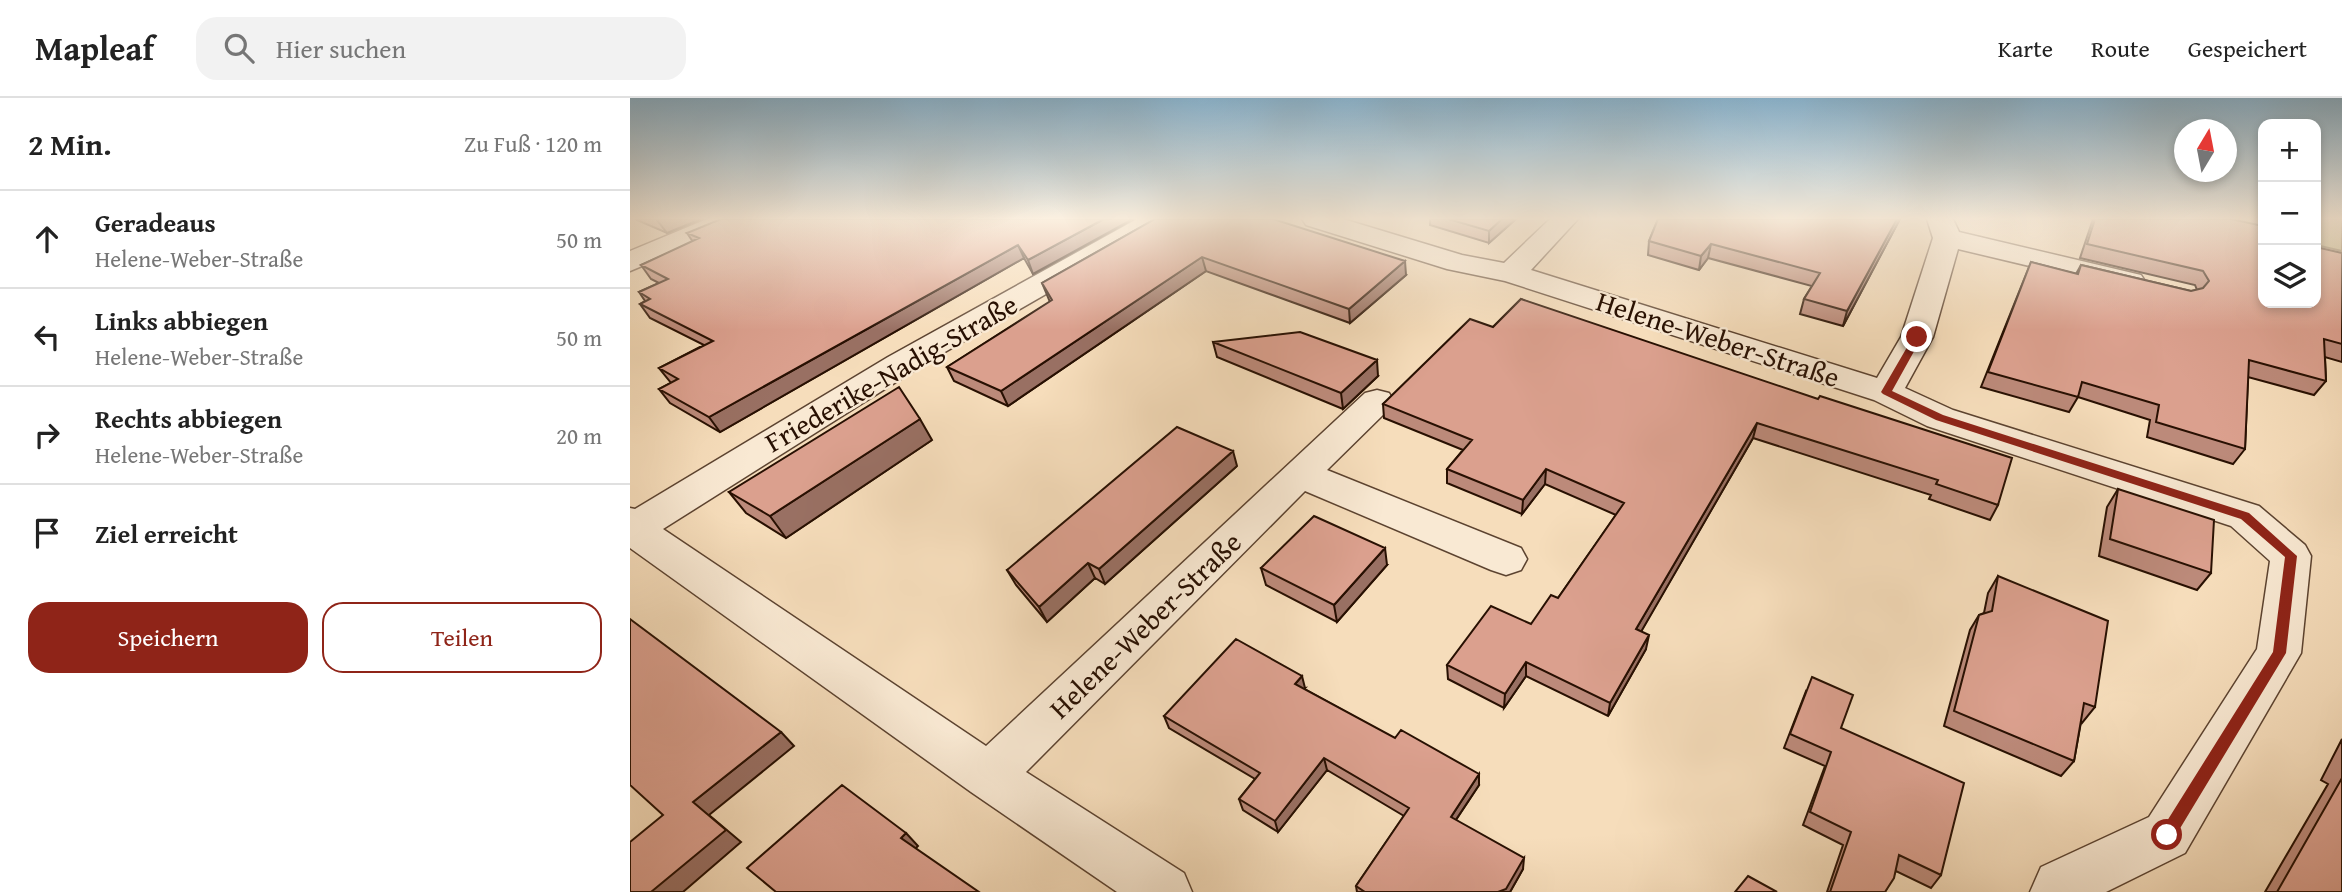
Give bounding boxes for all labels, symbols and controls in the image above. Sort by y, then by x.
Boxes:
search box [196,17,686,80]
text: Mapleaf [35,24,154,72]
icon: search [220,29,258,67]
text: Hier suchen [276,29,406,68]
text: Karte [1998,31,2053,66]
text: Route [2091,31,2150,66]
text: Gespeichert [2188,31,2307,66]
north arrow [2174,119,2237,182]
map controls [2258,119,2321,308]
button: + [2258,119,2321,182]
text: 2 Min. [28,122,111,166]
text: Zu Fuß · 120 m [464,127,602,160]
button: − [2258,182,2321,245]
text: Geradeaus [95,203,216,242]
icon: ahead [28,220,66,258]
text: 50 m [556,223,602,256]
text: Helene-Weber-Straße [95,242,303,275]
button: layers [2258,245,2321,308]
street label: Helene-Weber-Straße [1591,280,1845,397]
street label: Friederike-Nadig-Straße [757,283,1025,462]
text: Links abbiegen [95,301,268,340]
icon: left [28,318,66,356]
text: 50 m [556,321,602,354]
route end [1901,321,1932,352]
text: Helene-Weber-Straße [95,340,303,373]
text: Rechts abbiegen [95,399,282,438]
icon: right [28,416,66,454]
text: 20 m [556,419,602,452]
text: Helene-Weber-Straße [95,438,303,471]
icon: arrive [28,514,66,552]
text: Ziel erreicht [95,514,238,553]
street label: Helene-Weber-Straße [1039,522,1250,727]
button: Speichern [28,602,308,673]
button: Teilen [322,602,602,673]
route start [2151,819,2182,850]

